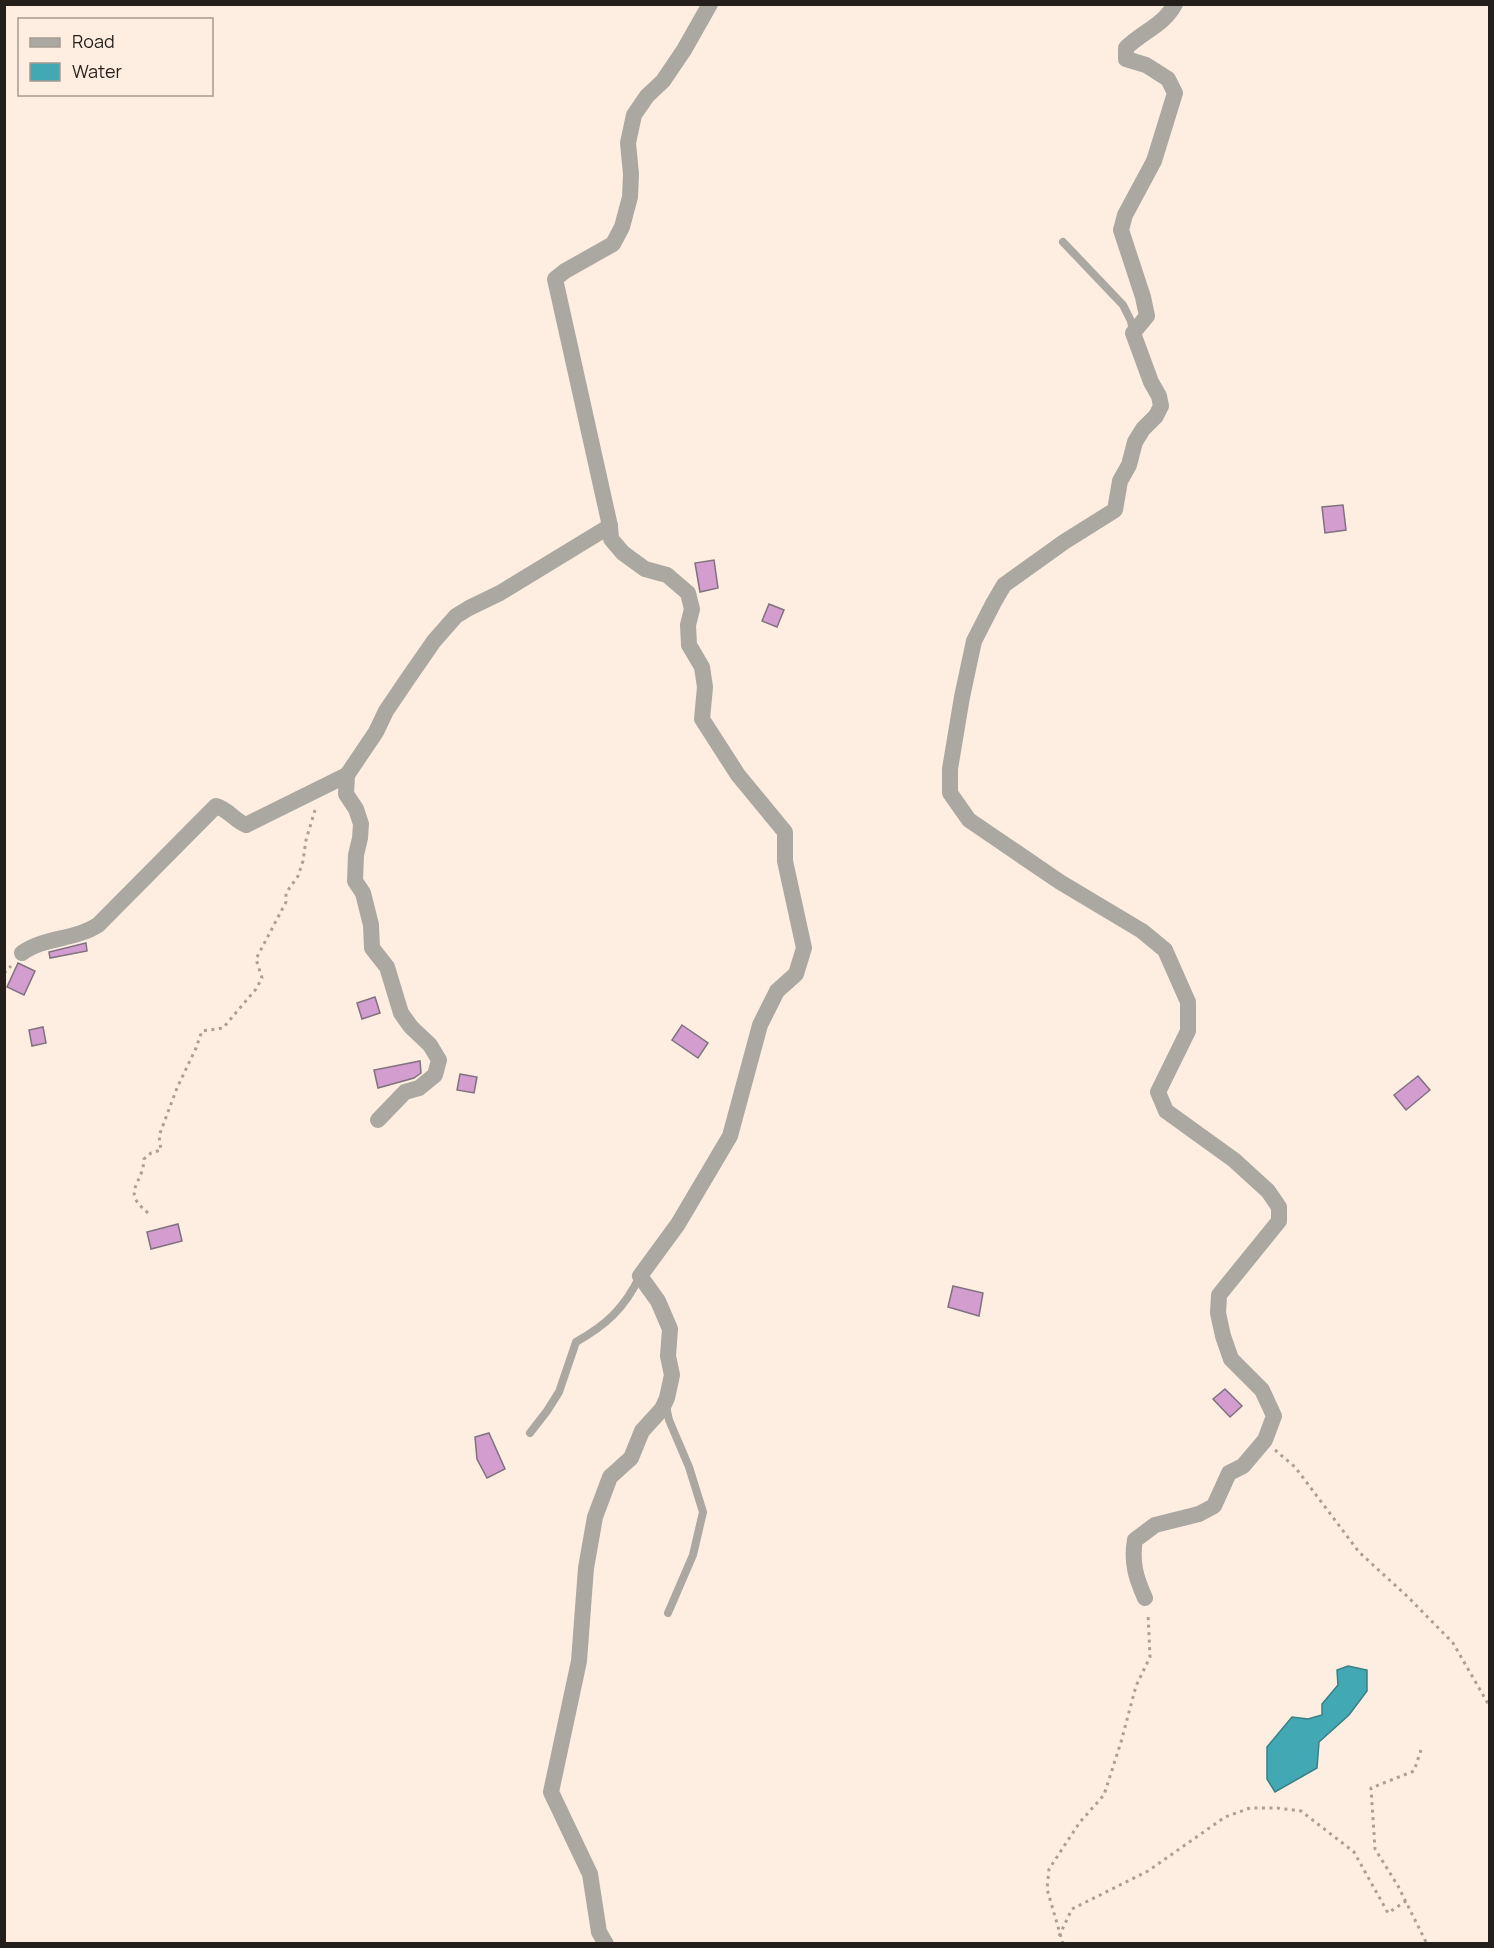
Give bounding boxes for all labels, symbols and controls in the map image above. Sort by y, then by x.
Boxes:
legend [18,18,213,96]
text: Road [72,29,115,53]
text: Water [72,59,122,83]

